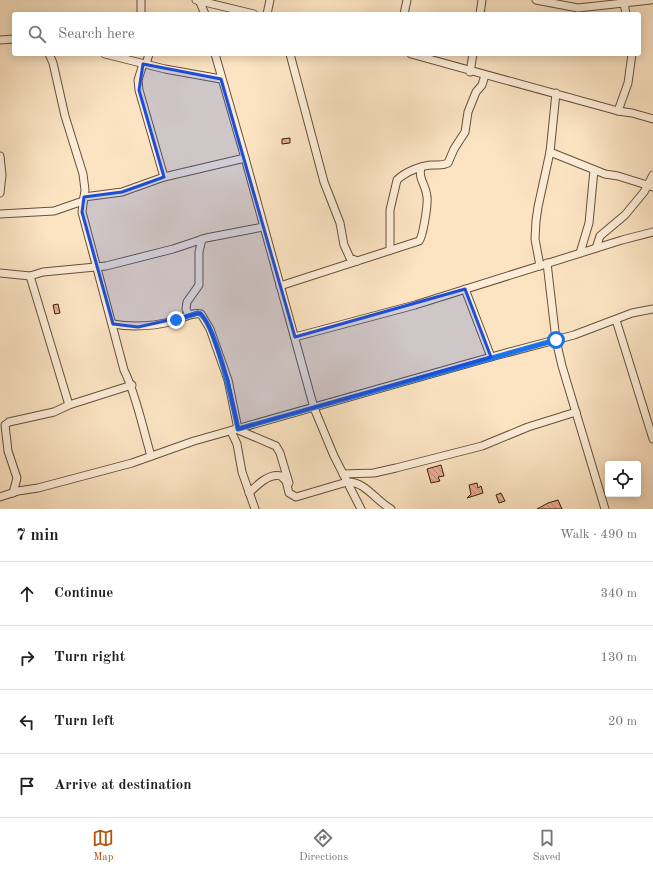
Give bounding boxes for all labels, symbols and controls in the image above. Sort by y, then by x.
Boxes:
search box [12,12,641,56]
icon: search [26,23,48,45]
text: Search here [58,27,135,42]
route end [167,311,185,329]
route start [547,331,565,349]
map controls [605,461,641,497]
button: locate [605,461,641,497]
text: 7 min [16,527,59,544]
text: Walk · 490 m [560,528,637,541]
icon: ahead [16,583,38,605]
text: Continue [54,586,113,601]
text: 340 m [600,587,637,600]
icon: right [16,647,38,669]
text: Turn right [54,650,125,665]
text: 130 m [600,651,637,664]
icon: left [16,711,38,733]
text: Turn left [54,714,114,729]
text: 20 m [608,715,637,728]
icon: arrive [16,775,38,797]
text: Arrive at destination [54,778,192,793]
tab: Map [92,827,114,865]
tab: Directions [299,827,348,865]
tab: Saved [533,827,561,865]

